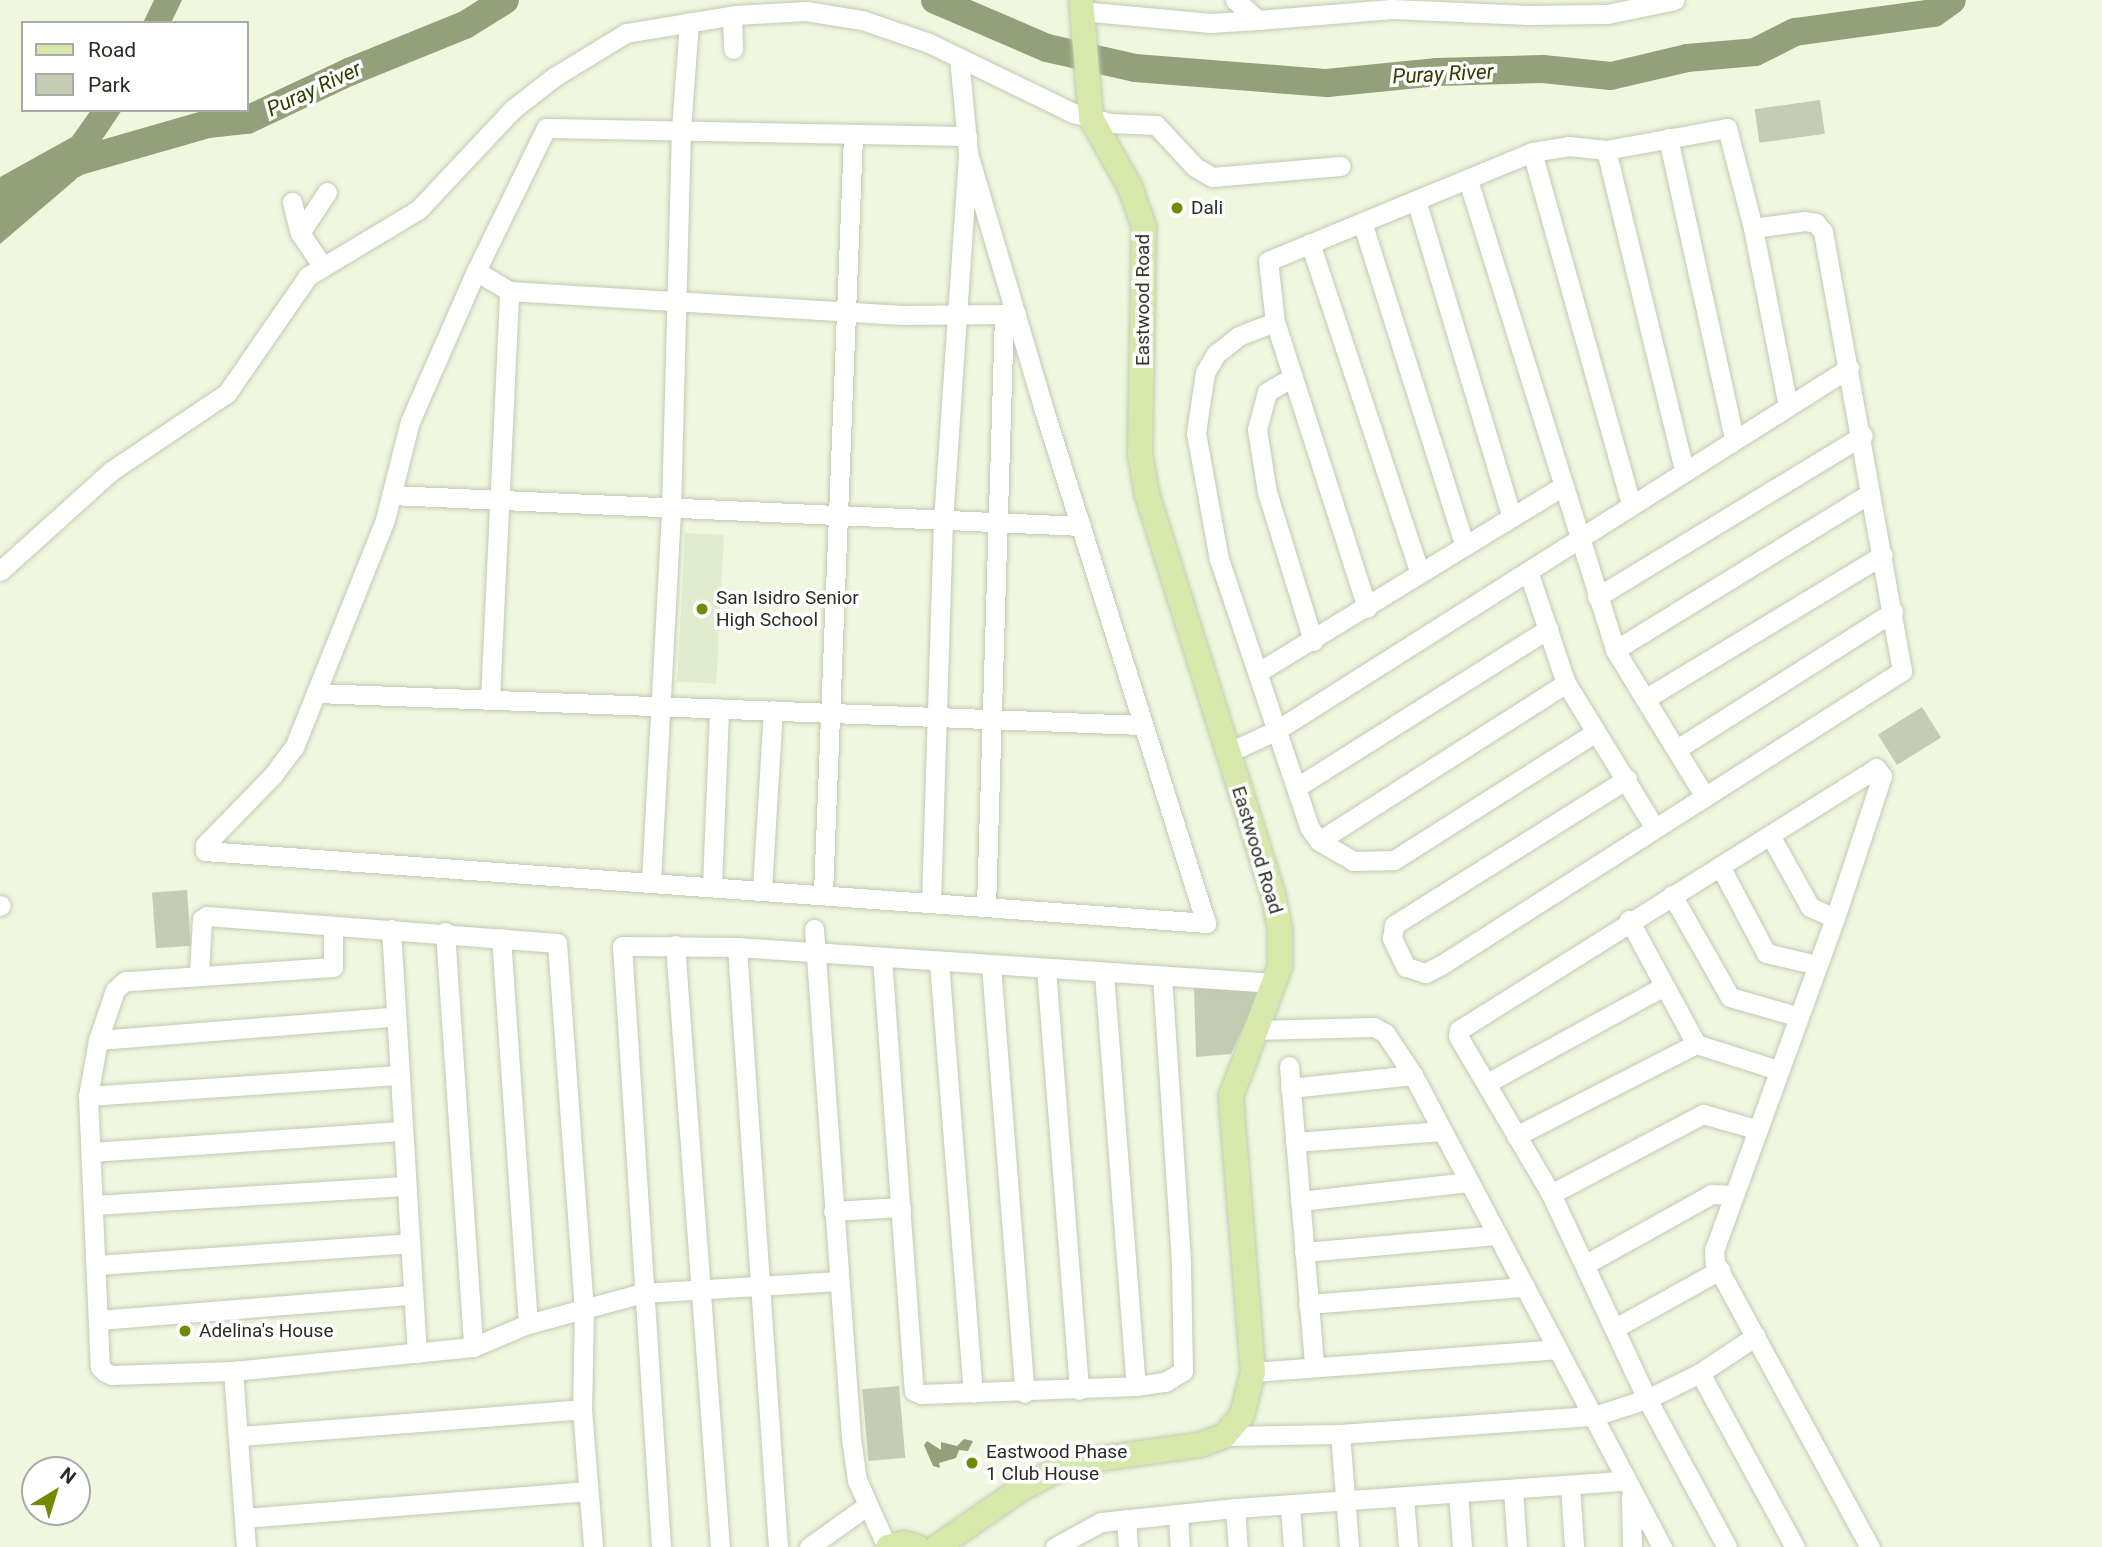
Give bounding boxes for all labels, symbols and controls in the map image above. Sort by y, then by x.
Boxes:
legend [21,21,248,112]
text: Road [88,38,136,62]
water label: Puray River [263,56,365,122]
water label: Puray River [1392,59,1494,89]
text: Park [88,73,130,97]
place label: Dali [1191,197,1223,219]
marker: Dali [1169,200,1185,216]
street label: Eastwood Road [1132,234,1154,366]
place label: San Isidro Senior High School [716,587,859,631]
marker: San Isidro Senior High School [694,601,710,617]
street label: Eastwood Road [1227,783,1287,917]
place label: Adelina's House [199,1320,333,1342]
marker: Adelina's House [177,1323,193,1339]
place label: Eastwood Phase 1 Club House [986,1441,1127,1485]
marker: Eastwood Phase 1 Club House [964,1455,980,1471]
north arrow [21,1456,91,1526]
text: N [56,1462,80,1489]

